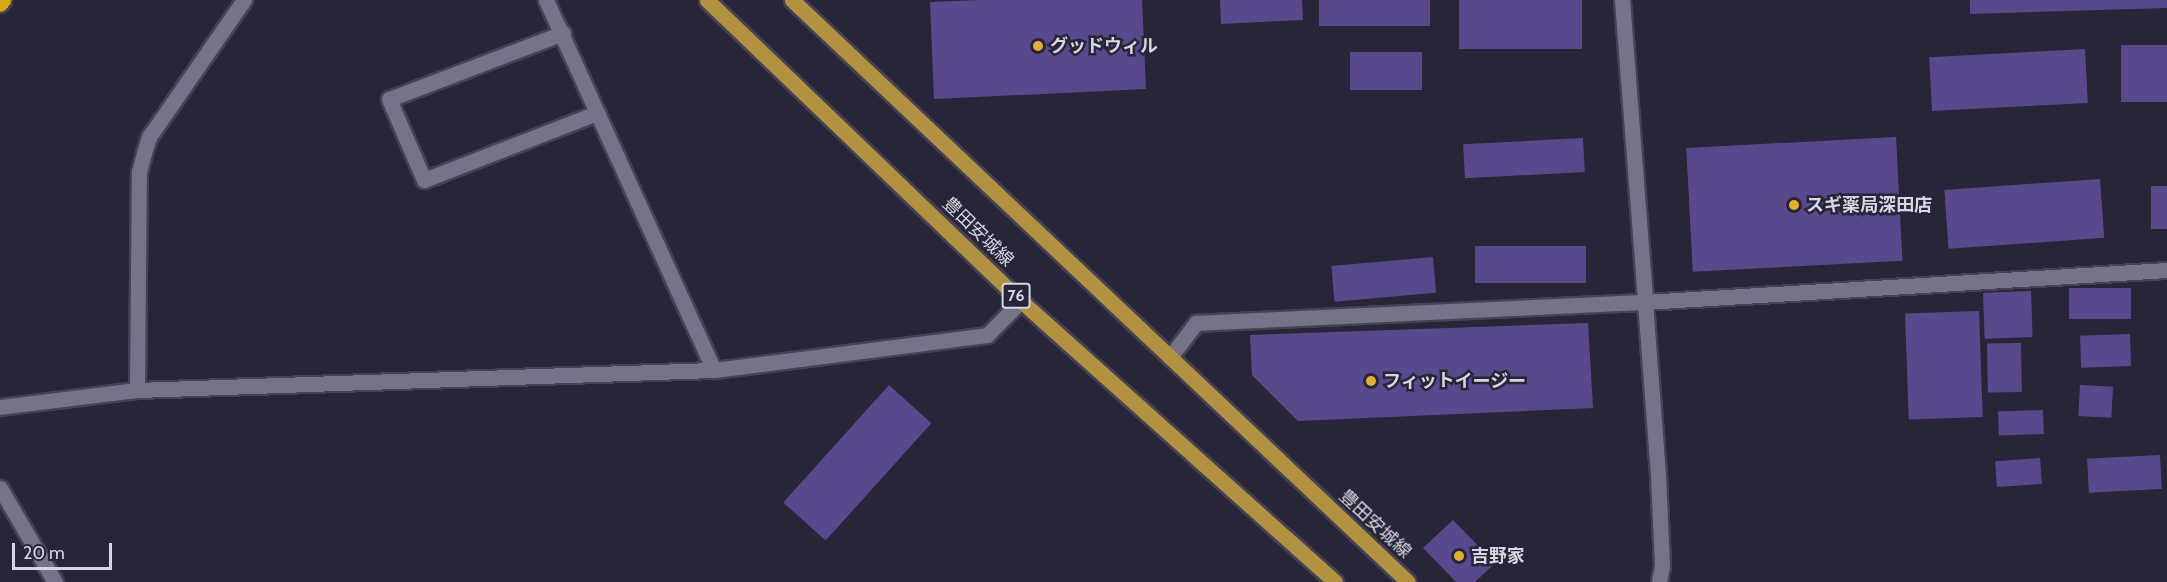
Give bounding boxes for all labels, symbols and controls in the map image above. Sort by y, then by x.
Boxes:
place label: グッドウィル [1050,35,1158,57]
marker: グッドウィル [1031,39,1045,53]
street label: 豊田安城線 [938,193,1018,271]
place label: スギ薬局深田店 [1806,194,1932,216]
marker: スギ薬局深田店 [1787,198,1801,212]
road number: 76 [1001,283,1031,309]
place label: フィットイージー [1383,370,1527,392]
marker: フィットイージー [1364,374,1378,388]
street label: 豊田安城線 [1335,485,1415,563]
scale bar [15,531,116,569]
text: 20 m [23,542,65,564]
place label: 吉野家 [1471,545,1525,567]
marker: 吉野家 [1452,549,1466,563]

